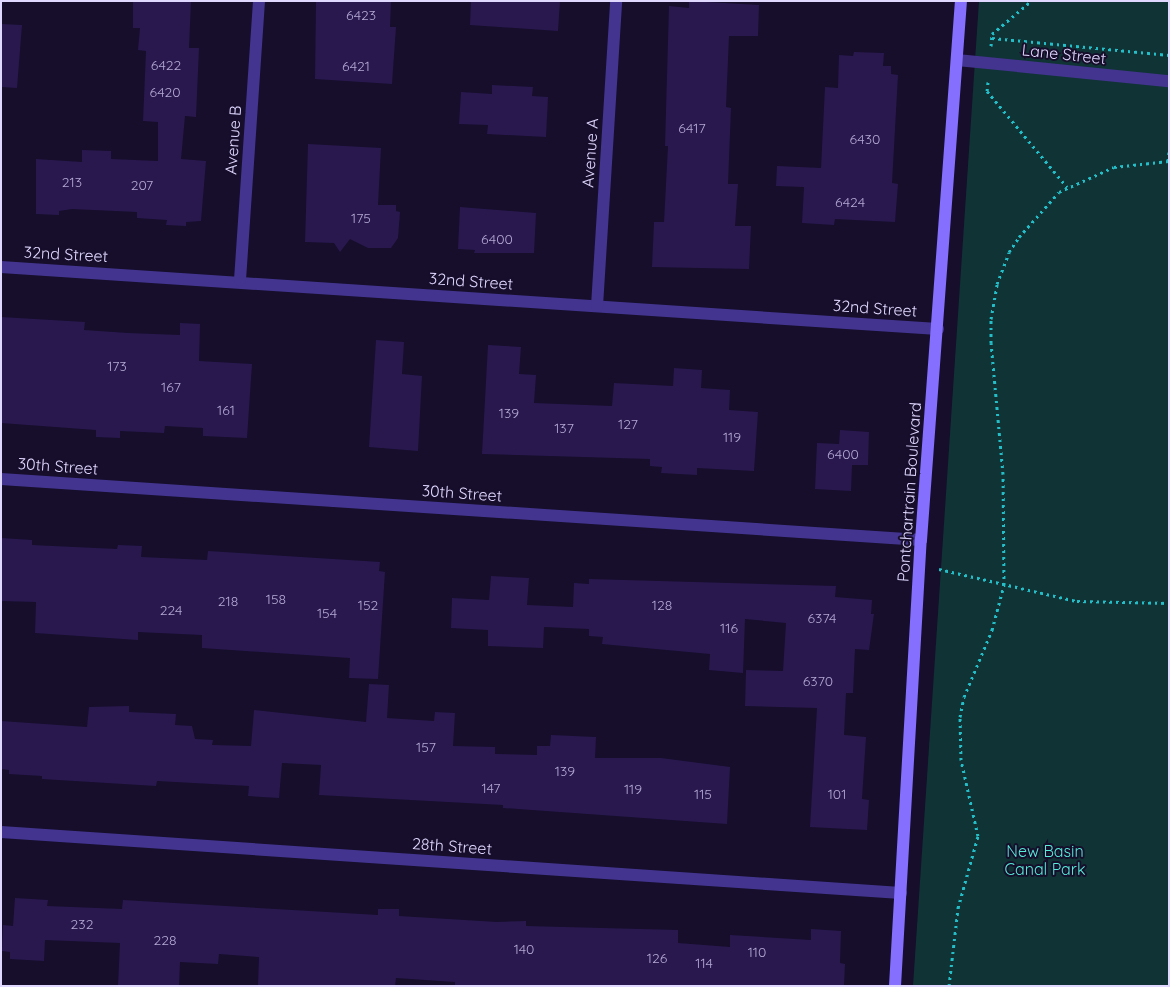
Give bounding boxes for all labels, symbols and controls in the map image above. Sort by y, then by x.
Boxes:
house number: 6423 [346,7,376,23]
street label: Lane Street [1021,40,1107,68]
house number: 6422 [151,57,181,73]
house number: 6421 [342,58,370,74]
house number: 6420 [149,84,181,100]
street label: Avenue B [221,105,245,175]
street label: Avenue A [578,118,602,188]
house number: 6417 [678,120,706,136]
house number: 6430 [850,131,880,147]
house number: 213 [62,174,82,190]
house number: 207 [131,177,153,193]
house number: 6424 [835,194,865,210]
house number: 175 [351,210,371,226]
house number: 6400 [481,231,513,247]
street label: 32nd Street [23,242,109,266]
street label: 32nd Street [428,268,514,294]
street label: 32nd Street [832,295,918,321]
house number: 173 [107,358,127,374]
house number: 167 [161,379,181,395]
street label: Pontchartrain Boulevard [893,401,925,583]
house number: 161 [217,402,235,418]
house number: 139 [499,405,519,421]
house number: 127 [618,416,638,432]
house number: 137 [554,420,574,436]
house number: 119 [723,429,741,445]
house number: 6400 [827,446,859,462]
street label: 30th Street [17,454,99,478]
street label: 30th Street [421,481,503,505]
house number: 158 [266,591,286,607]
house number: 218 [218,593,238,609]
house number: 152 [358,597,378,613]
house number: 128 [652,597,672,613]
house number: 224 [160,602,182,618]
house number: 154 [317,605,337,621]
house number: 6374 [808,610,836,626]
house number: 116 [720,620,738,636]
house number: 6370 [803,673,833,689]
house number: 157 [416,739,436,755]
house number: 139 [555,763,575,779]
house number: 147 [481,780,501,796]
house number: 119 [624,781,642,797]
house number: 115 [694,786,712,802]
house number: 101 [828,786,846,802]
street label: 28th Street [411,834,493,858]
park label: New Basin Canal Park [1004,841,1086,879]
house number: 232 [71,916,93,932]
house number: 228 [153,932,177,948]
house number: 140 [514,941,534,957]
house number: 110 [748,944,766,960]
house number: 126 [647,950,667,966]
house number: 114 [695,955,713,971]

